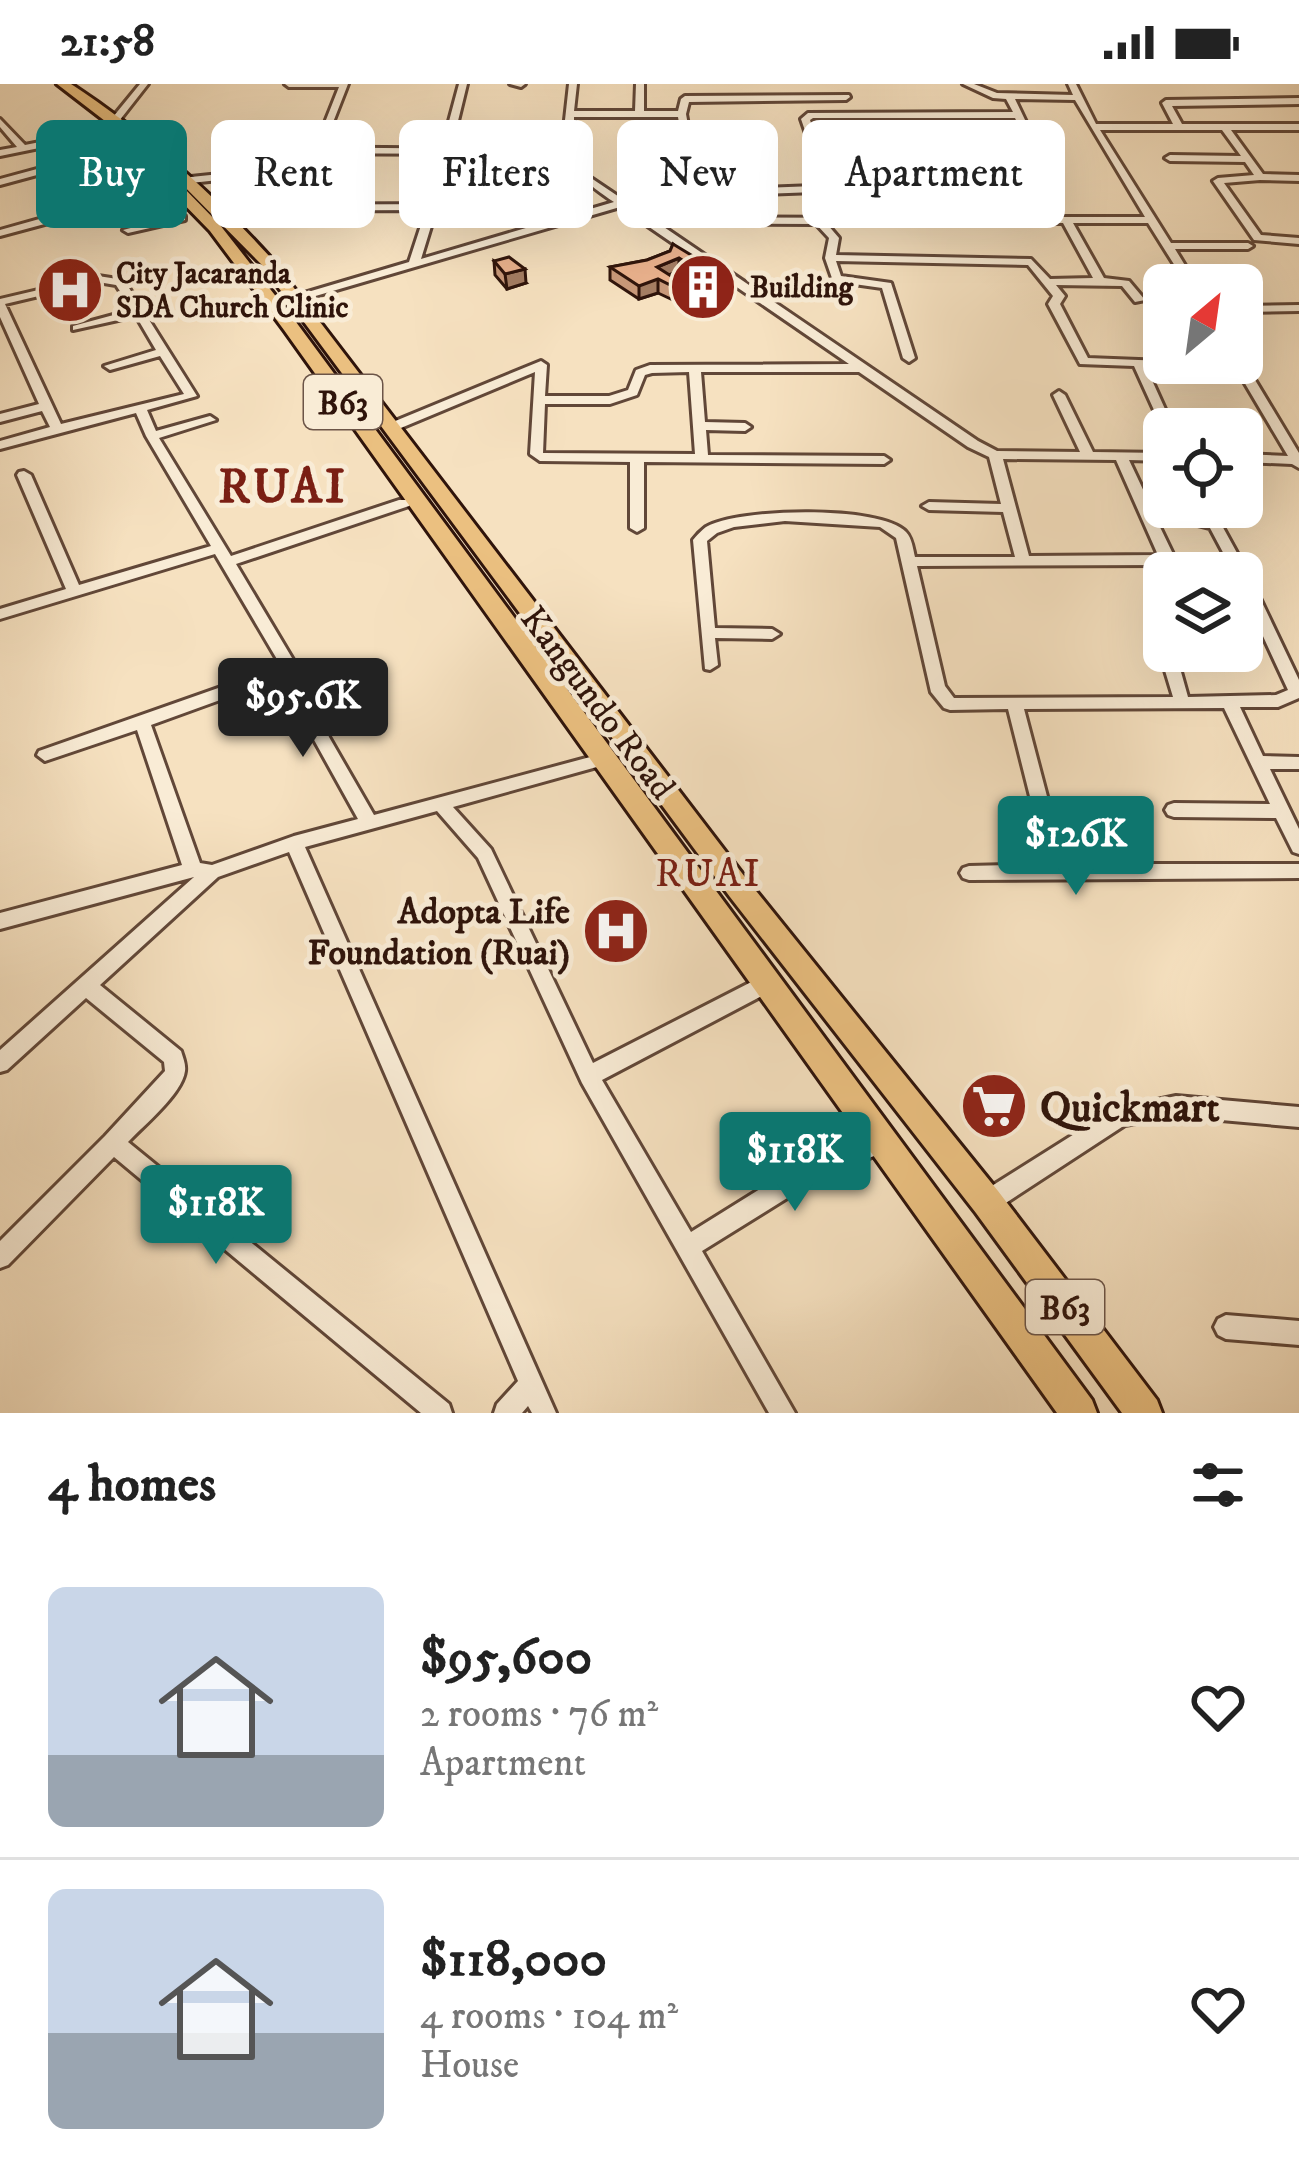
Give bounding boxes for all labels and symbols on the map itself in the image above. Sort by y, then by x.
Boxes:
building icon: Building [668,252,738,322]
hospital icon: City Jacaranda SDA Church Clinic [35,255,105,325]
place label: City Jacaranda SDA Church Clinic [116,256,349,327]
north arrow [1143,264,1263,384]
place label: Building [750,270,855,307]
road number: B63 [304,375,382,429]
district label: RUAI [218,458,348,518]
street label: Kangundo Road [510,598,684,809]
pin: $95.6K [205,658,401,760]
pin: $126K [992,796,1160,898]
district label: RUAI [655,850,763,899]
place label: Adopta Life Foundation (Ruai) [308,890,570,976]
hospital icon: Adopta Life Foundation (Ruai) [581,896,651,966]
supermarket icon: Quickmart [959,1071,1029,1141]
place label: Quickmart [1040,1083,1220,1135]
pin: $118K [711,1112,879,1214]
pin: $118K [132,1165,300,1267]
road number: B63 [1026,1280,1104,1334]

